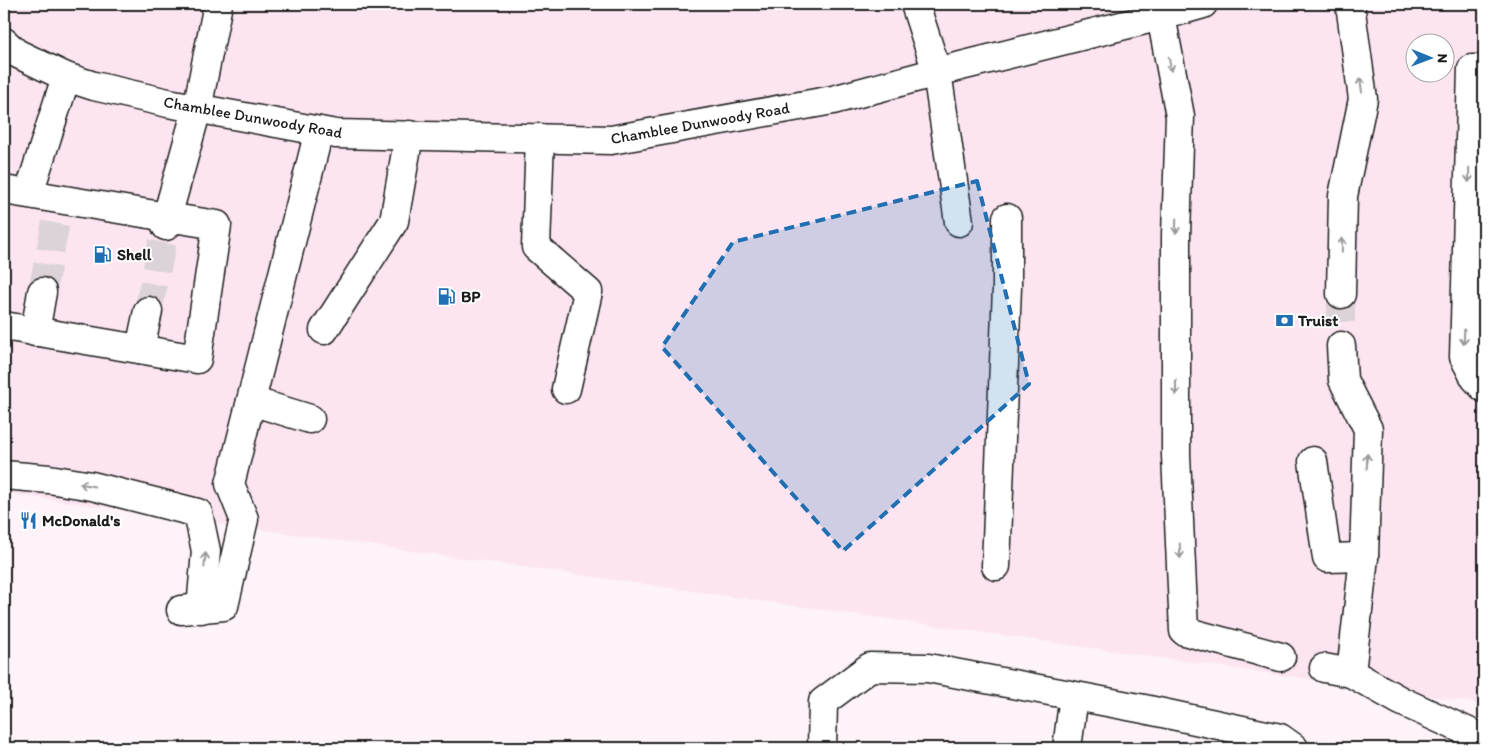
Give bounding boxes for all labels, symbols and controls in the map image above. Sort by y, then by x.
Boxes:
north arrow [1406,32,1456,82]
text: N [1434,53,1451,63]
one-way arrow [1165,56,1175,72]
one-way arrow [1356,77,1366,93]
street label: Chamblee Dunwoody Road [162,92,344,142]
street label: Chamblee Dunwoody Road [609,98,791,148]
one-way arrow [1464,167,1473,183]
one-way arrow [1171,217,1181,233]
one-way arrow [1337,237,1347,254]
fuel station icon: Shell [93,244,113,264]
place label: Shell [117,245,152,264]
fuel station icon: BP [437,286,457,306]
place label: BP [461,287,481,306]
bank icon: Truist [1274,310,1294,330]
place label: Truist [1297,311,1338,330]
one-way arrow [1460,329,1469,345]
one-way arrow [1171,380,1181,396]
one-way arrow [1363,453,1372,469]
one-way arrow [79,480,95,490]
restaurant icon: McDonald's [18,510,38,530]
place label: McDonald's [42,511,120,530]
one-way arrow [1175,542,1185,558]
one-way arrow [200,552,210,568]

